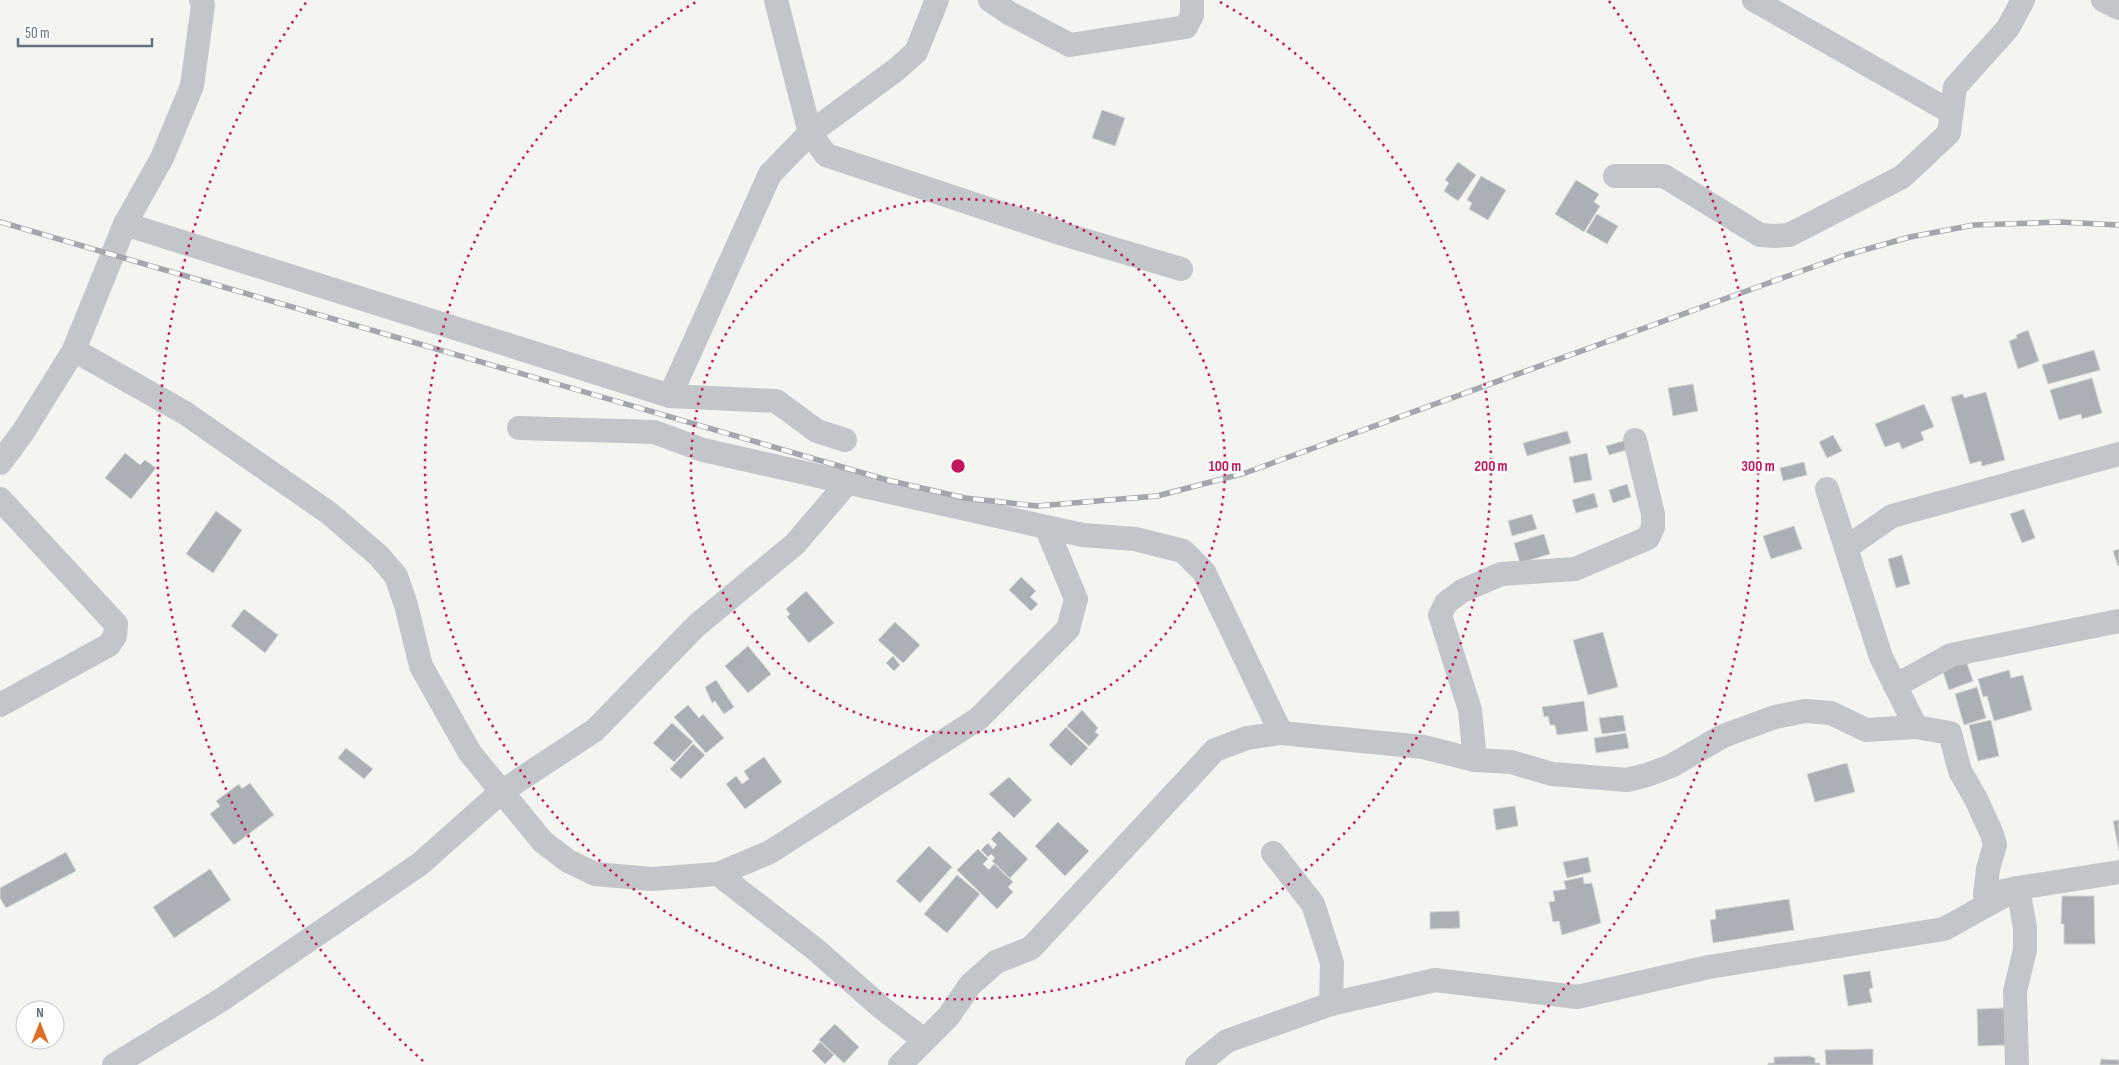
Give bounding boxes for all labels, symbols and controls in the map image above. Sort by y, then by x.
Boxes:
scale bar [18,15,151,47]
text: 50 m [25,24,50,43]
centre of rings [949,457,967,475]
text: 100 m [1209,457,1241,476]
text: 200 m [1474,457,1508,476]
text: 300 m [1741,457,1775,476]
north arrow [15,1000,65,1050]
text: N [36,1004,44,1021]

